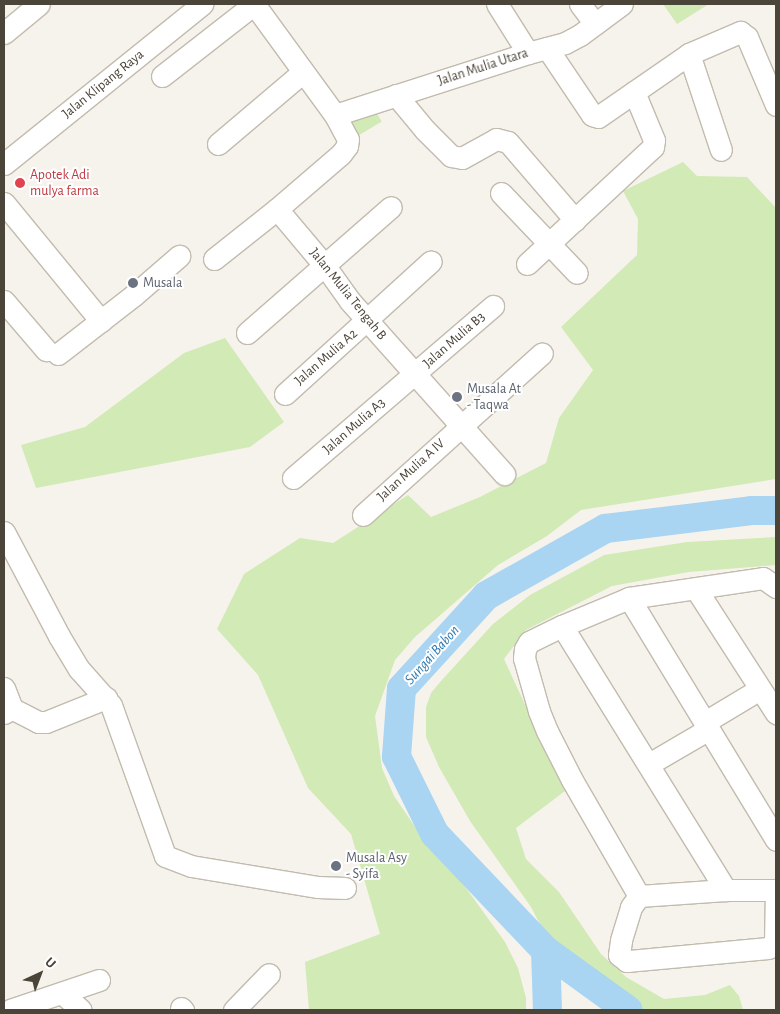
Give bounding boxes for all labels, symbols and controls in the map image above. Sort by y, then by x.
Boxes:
street label: Jalan Mulia Utara [436,45,530,89]
street label: Jalan Klipang Raya [59,46,147,122]
place label: Apotek Adi mulya farma [30,167,99,200]
marker: Apotek Adi mulya farma [14,177,26,189]
street label: Jalan Mulia Tengah B [306,245,390,343]
place label: Musala [143,275,182,291]
marker: Musala [127,277,139,289]
street label: Jalan Mulia B3 [420,309,488,371]
street label: Jalan Mulia A2 [291,325,361,389]
place label: Musala At - Taqwa [467,381,521,414]
marker: Musala At - Taqwa [451,391,463,403]
street label: Jalan Mulia A3 [319,394,389,458]
street label: Jalan Mulia A IV [374,435,448,505]
water label: Sungai Babon [401,622,463,688]
place label: Musala Asy - Syifa [346,850,407,882]
marker: Musala Asy - Syifa [330,860,342,872]
north arrow [15,949,65,999]
text: U [42,955,58,971]

